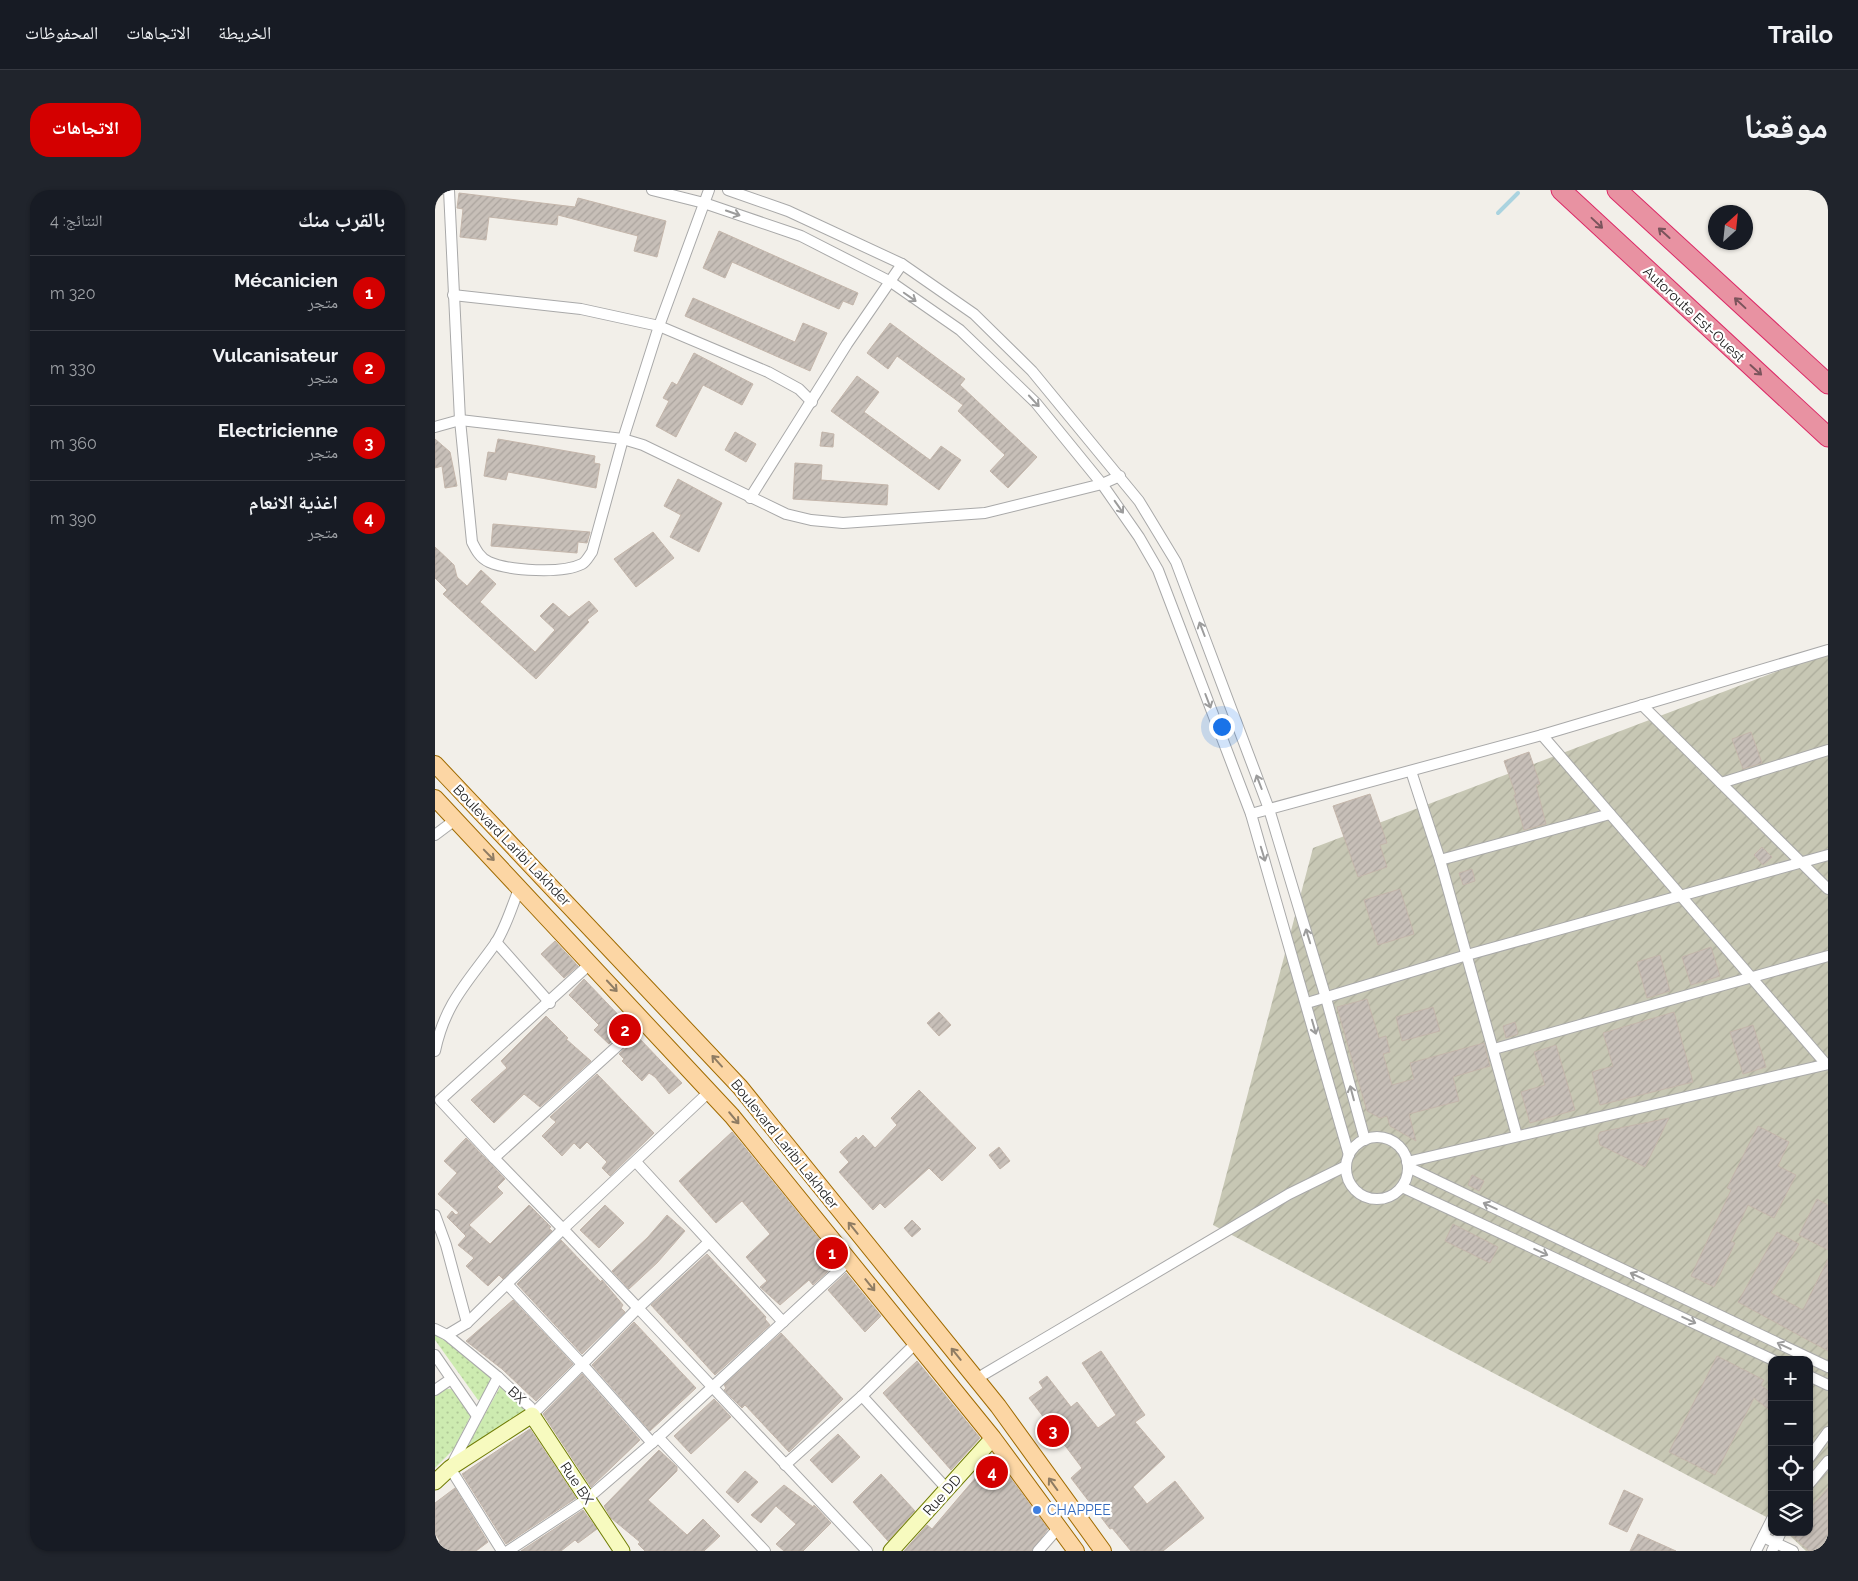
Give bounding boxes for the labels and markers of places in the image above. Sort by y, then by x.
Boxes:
pin: 2 [609,1011,641,1049]
pin: 1 [816,1234,848,1272]
pin: 3 [1037,1412,1069,1450]
pin: 4 [976,1453,1008,1491]
place label: CHAPPEE [1047,1502,1111,1518]
marker: CHAPPEE [1031,1504,1043,1516]

